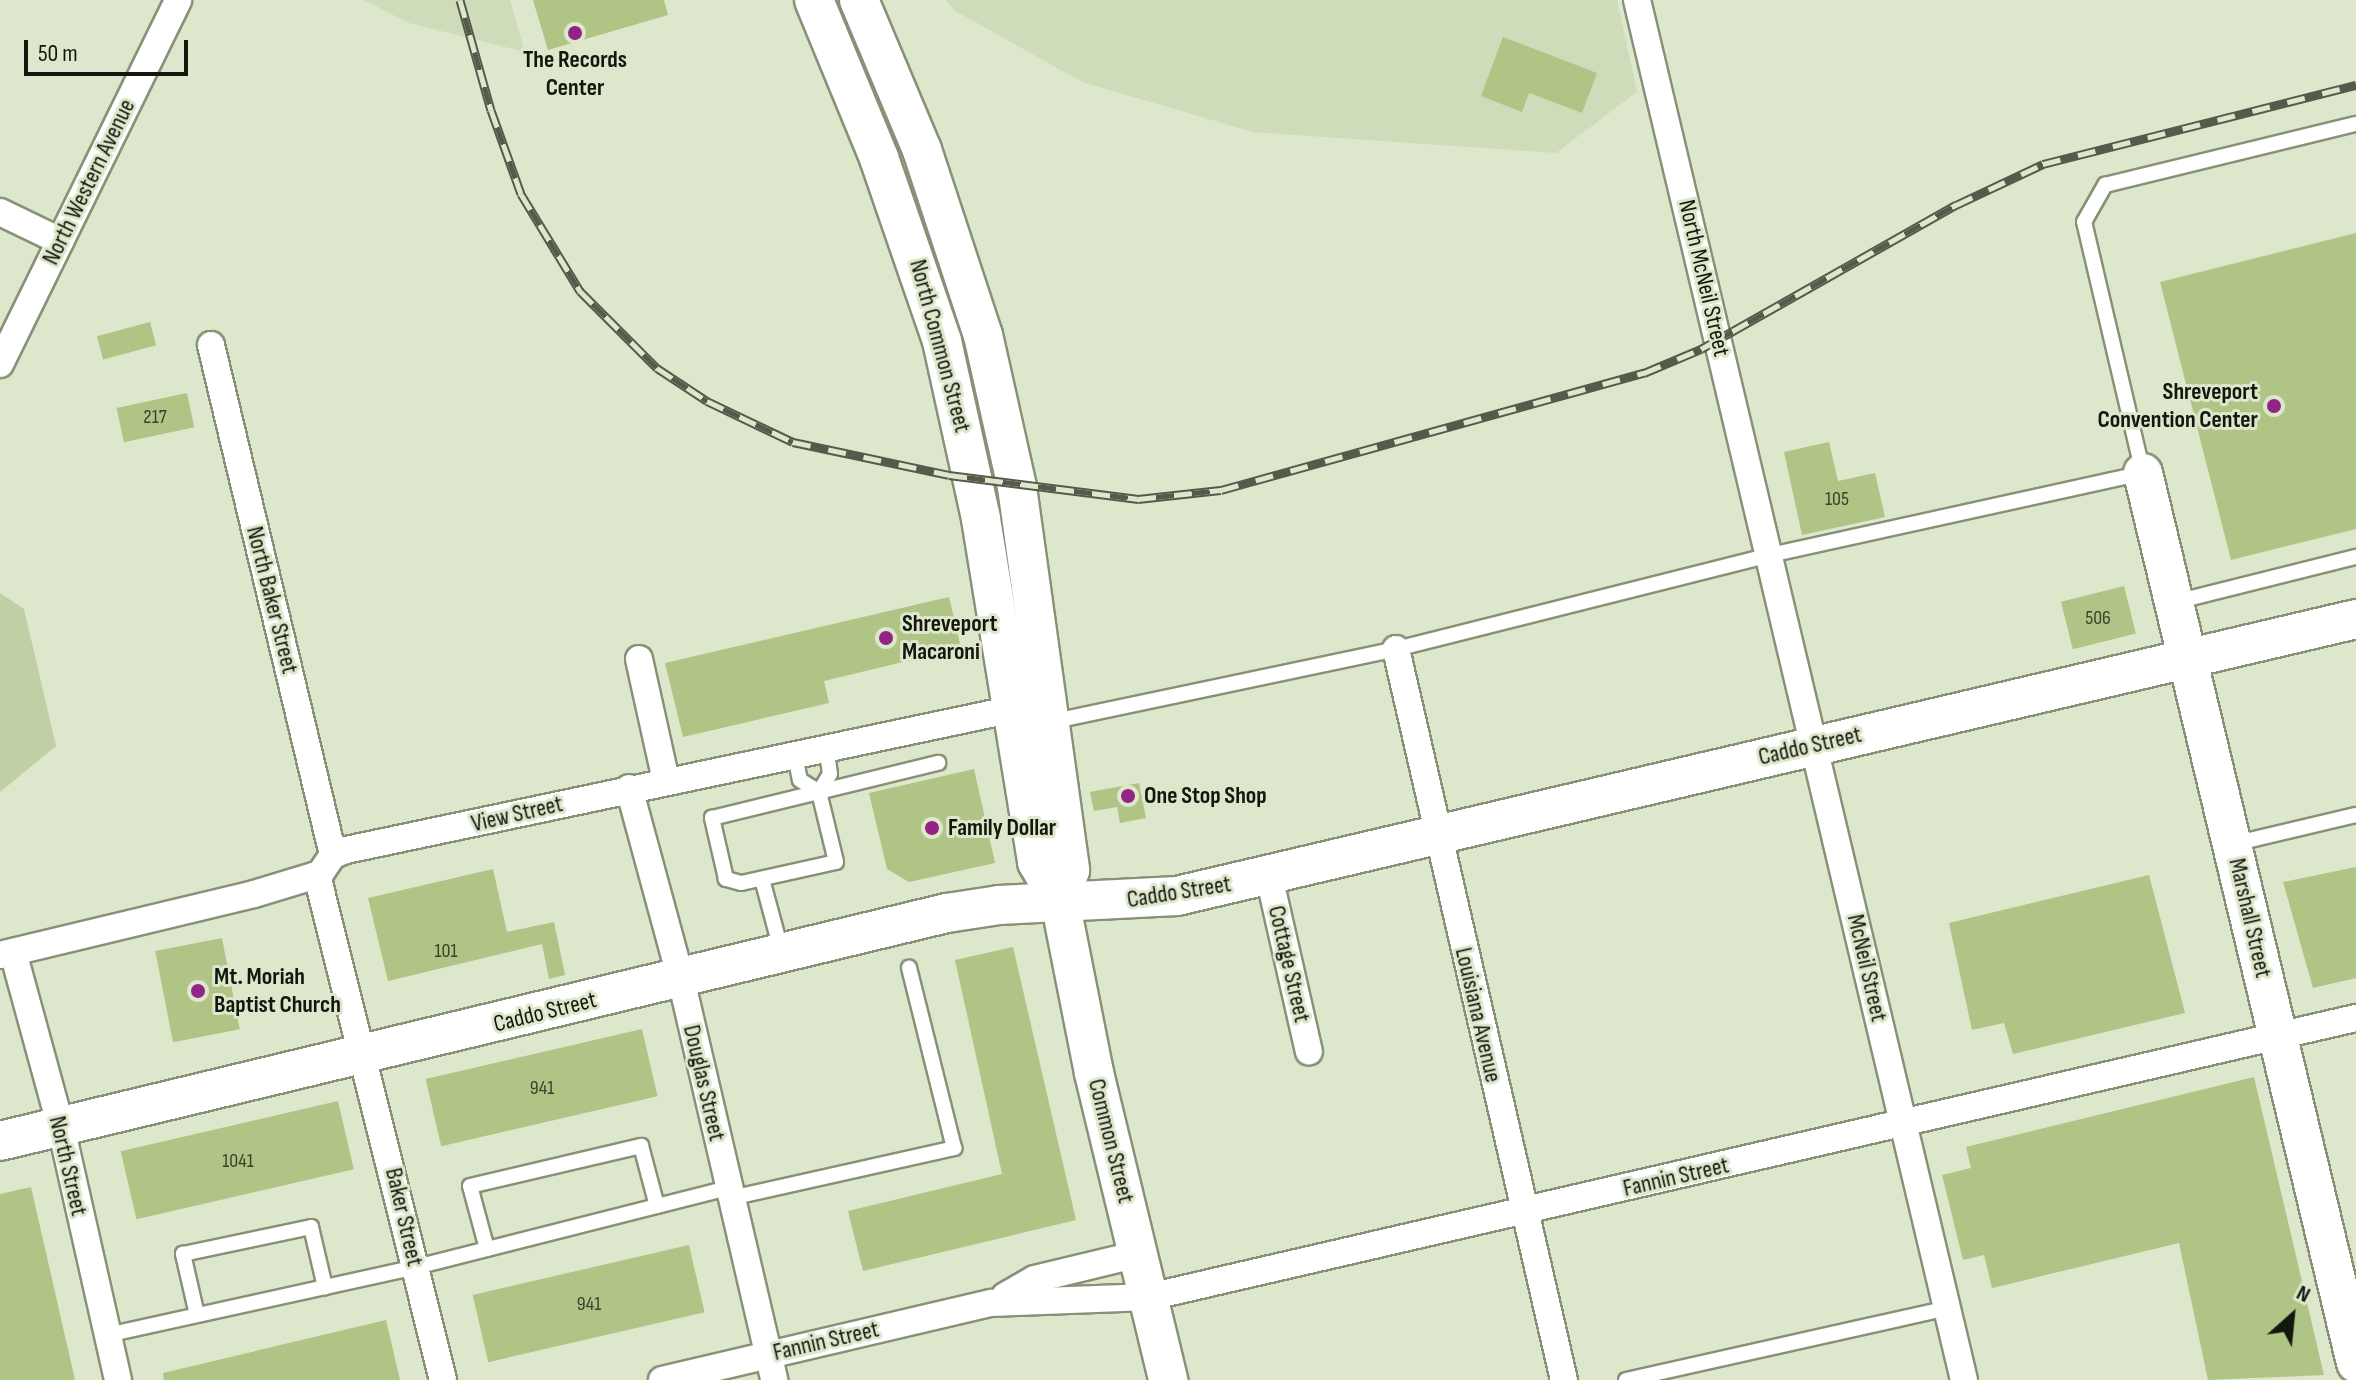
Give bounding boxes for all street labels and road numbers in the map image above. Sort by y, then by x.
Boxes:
street label: North Western Avenue [36,94,142,270]
street label: North McNeil Street [1672,197,1736,359]
street label: North Common Street [903,256,977,436]
street label: North Baker Street [240,523,304,677]
street label: Caddo Street [1756,720,1864,772]
street label: View Street [469,790,565,838]
street label: Marshall Street [2222,856,2278,980]
street label: Caddo Street [1125,870,1233,914]
street label: Cottage Street [1262,903,1316,1025]
street label: McNeil Street [1841,912,1893,1024]
street label: Louisiana Avenue [1449,945,1507,1085]
street label: Caddo Street [491,985,599,1039]
street label: Douglas Street [677,1022,731,1144]
street label: Common Street [1082,1076,1140,1206]
street label: North Street [43,1113,93,1219]
street label: Fannin Street [1620,1151,1732,1203]
street label: Baker Street [379,1165,429,1269]
street label: Fannin Street [770,1315,882,1367]

